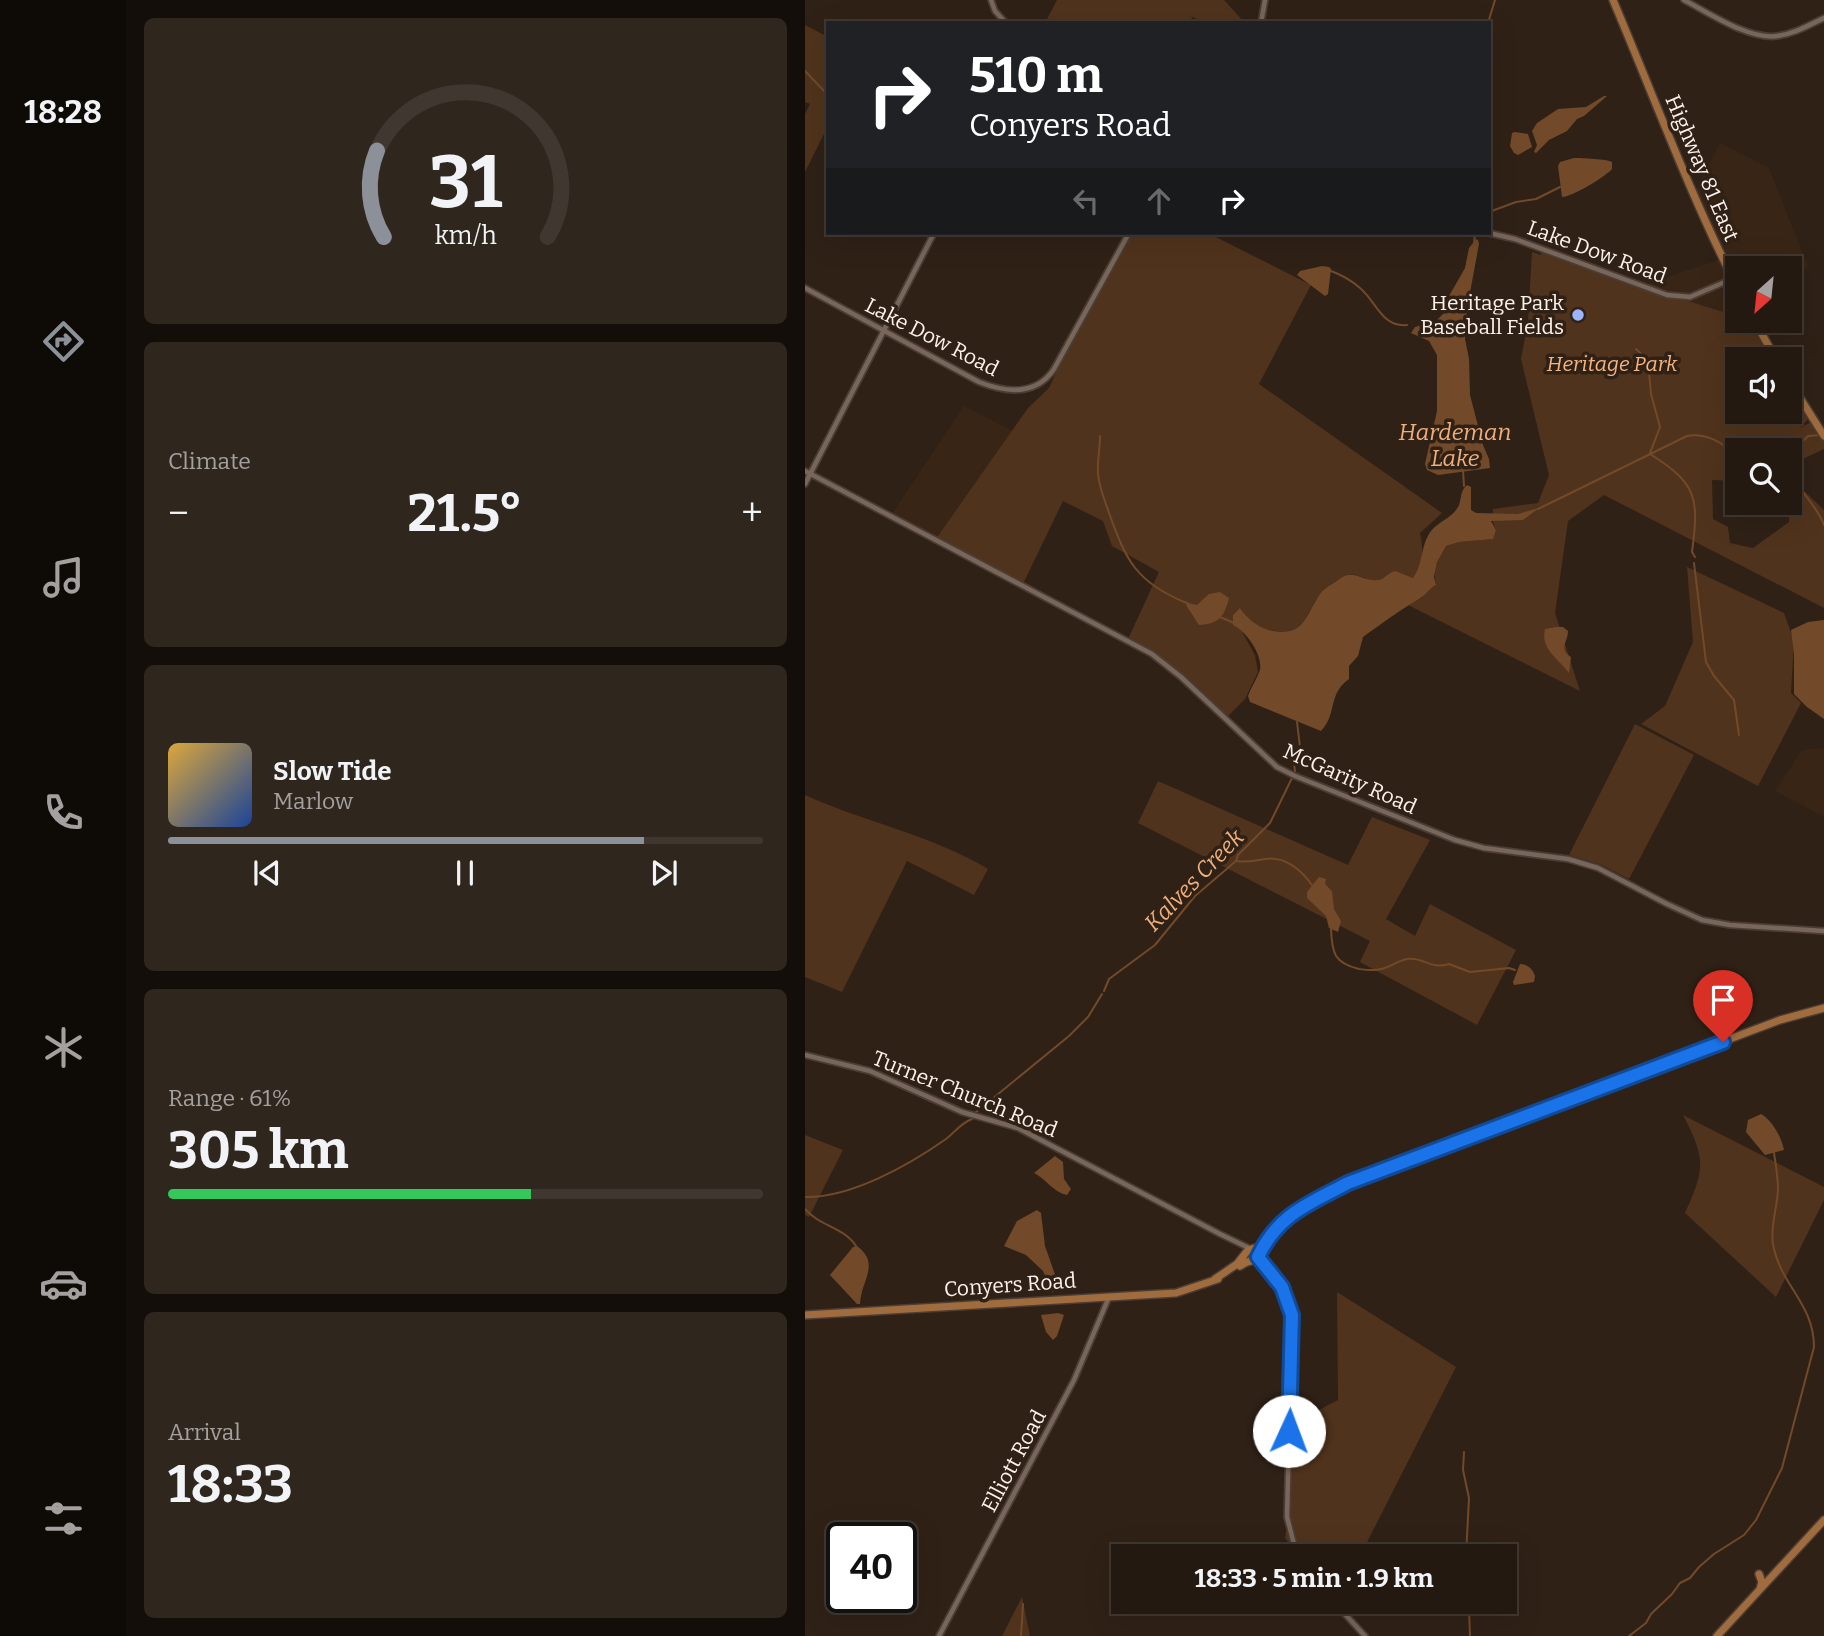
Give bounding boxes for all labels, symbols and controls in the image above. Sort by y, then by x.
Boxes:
text: 510 m [969,46,1103,105]
icon: right [854,49,945,140]
street label: Highway 81 East [1659,91,1745,246]
text: 18:28 [24,93,102,131]
text: Conyers Road [969,106,1171,144]
text: 31 [429,139,503,226]
icon: left [1067,182,1105,220]
icon: ahead [1140,182,1178,220]
icon: right [1213,182,1251,220]
street label: Lake Dow Road [1524,215,1670,289]
text: km/h [435,221,497,251]
north arrow [1725,256,1803,332]
map controls [1725,256,1802,515]
place label: Heritage Park Baseball Fields [1420,290,1564,340]
street label: Lake Dow Road [861,292,1003,382]
marker: Heritage Park Baseball Fields [1570,307,1586,323]
icon: directions [39,317,88,366]
button: sound [1725,347,1802,424]
park label: Heritage Park [1547,351,1678,377]
water label: Hardeman Lake [1399,418,1512,472]
button: search [1725,438,1802,515]
text: Climate [168,447,251,475]
text: 21.5° [408,482,523,545]
text: − [168,490,189,536]
text: + [741,490,763,536]
icon: music [39,553,88,602]
street label: McGarity Road [1279,738,1421,820]
text: Slow Tide [273,756,392,787]
text: Marlow [273,787,353,815]
icon: phone [39,788,88,837]
water label: Kalves Creek [1138,823,1250,937]
icon: previous [248,854,286,892]
icon: pause [446,854,484,892]
icon: next [645,854,683,892]
pin [1693,970,1753,1042]
icon: arrive [1704,981,1742,1019]
icon: climate [39,1023,88,1072]
street label: Turner Church Road [869,1045,1061,1143]
text: Range · 61% [168,1084,291,1112]
text: 305 km [168,1119,349,1182]
icon: car [39,1259,88,1308]
street label: Conyers Road [943,1267,1077,1303]
position arrow [1252,1394,1326,1468]
street label: Elliott Road [976,1405,1052,1517]
text: Arrival [168,1418,241,1446]
text: 18:33 [168,1453,293,1516]
icon: filters [39,1494,88,1543]
speed limit sign: 40 [826,1522,917,1613]
text: 18:33 · 5 min · 1.9 km [1195,1563,1433,1594]

